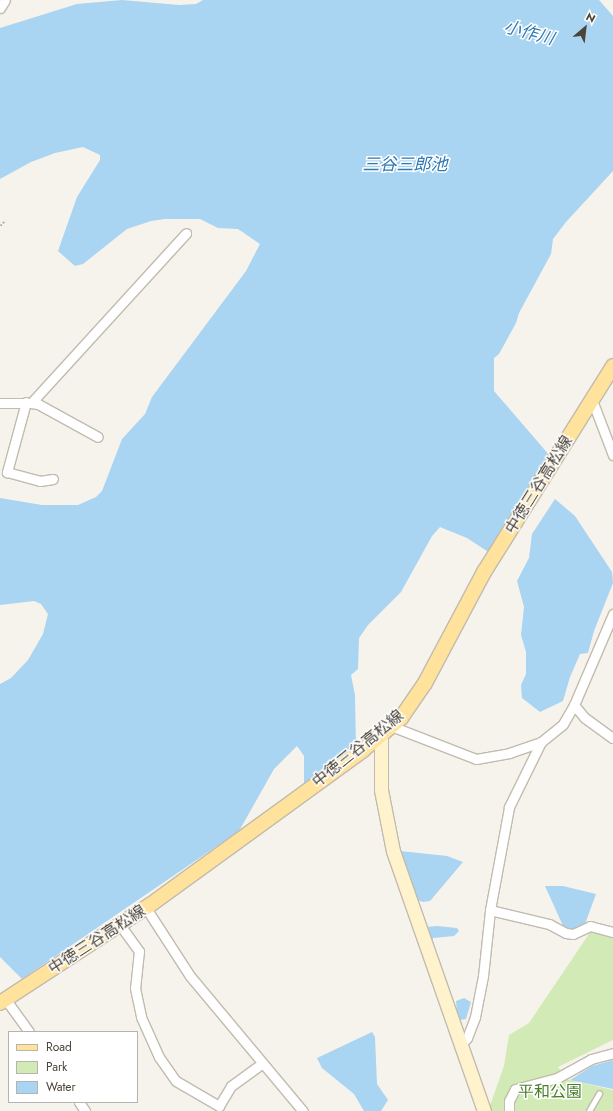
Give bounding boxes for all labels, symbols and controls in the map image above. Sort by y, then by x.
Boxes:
north arrow [565,8,605,48]
text: N [583,8,598,27]
water label: 小作川 [502,17,556,49]
water label: 三谷三郎池 [363,155,447,175]
street label: 中徳三谷高松線 [501,432,577,538]
street label: 中徳三谷高松線 [308,706,408,792]
street label: 中徳三谷高松線 [45,901,149,979]
legend [8,1031,138,1103]
text: Road [46,1038,72,1056]
text: Park [46,1058,67,1076]
text: Water [46,1078,76,1096]
park label: 平和公園 [518,1082,582,1102]

